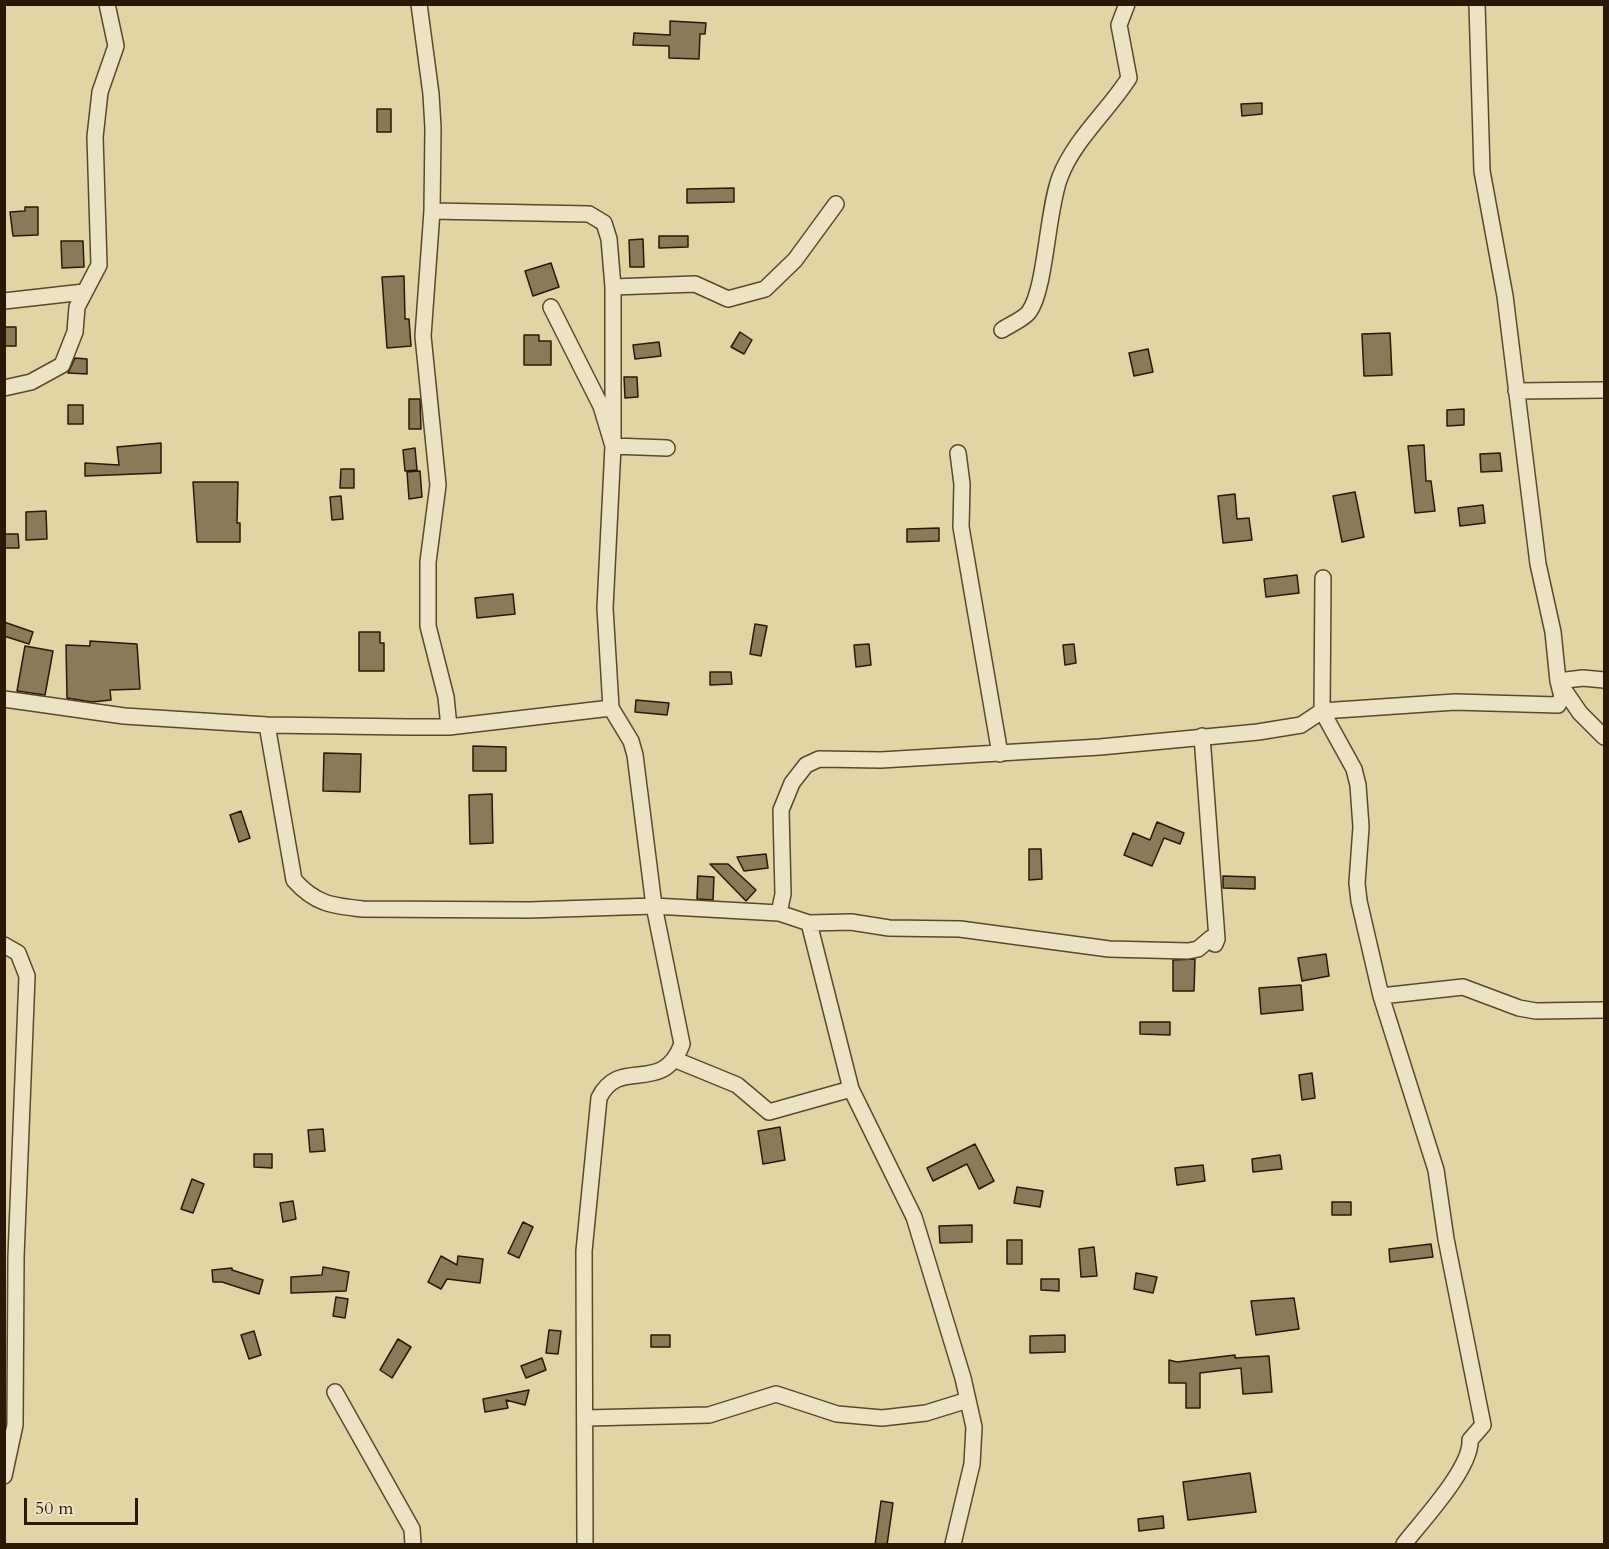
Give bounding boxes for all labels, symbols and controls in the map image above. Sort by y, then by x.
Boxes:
scale bar [27,1486,141,1524]
text: 50 m [35,1496,74,1521]

